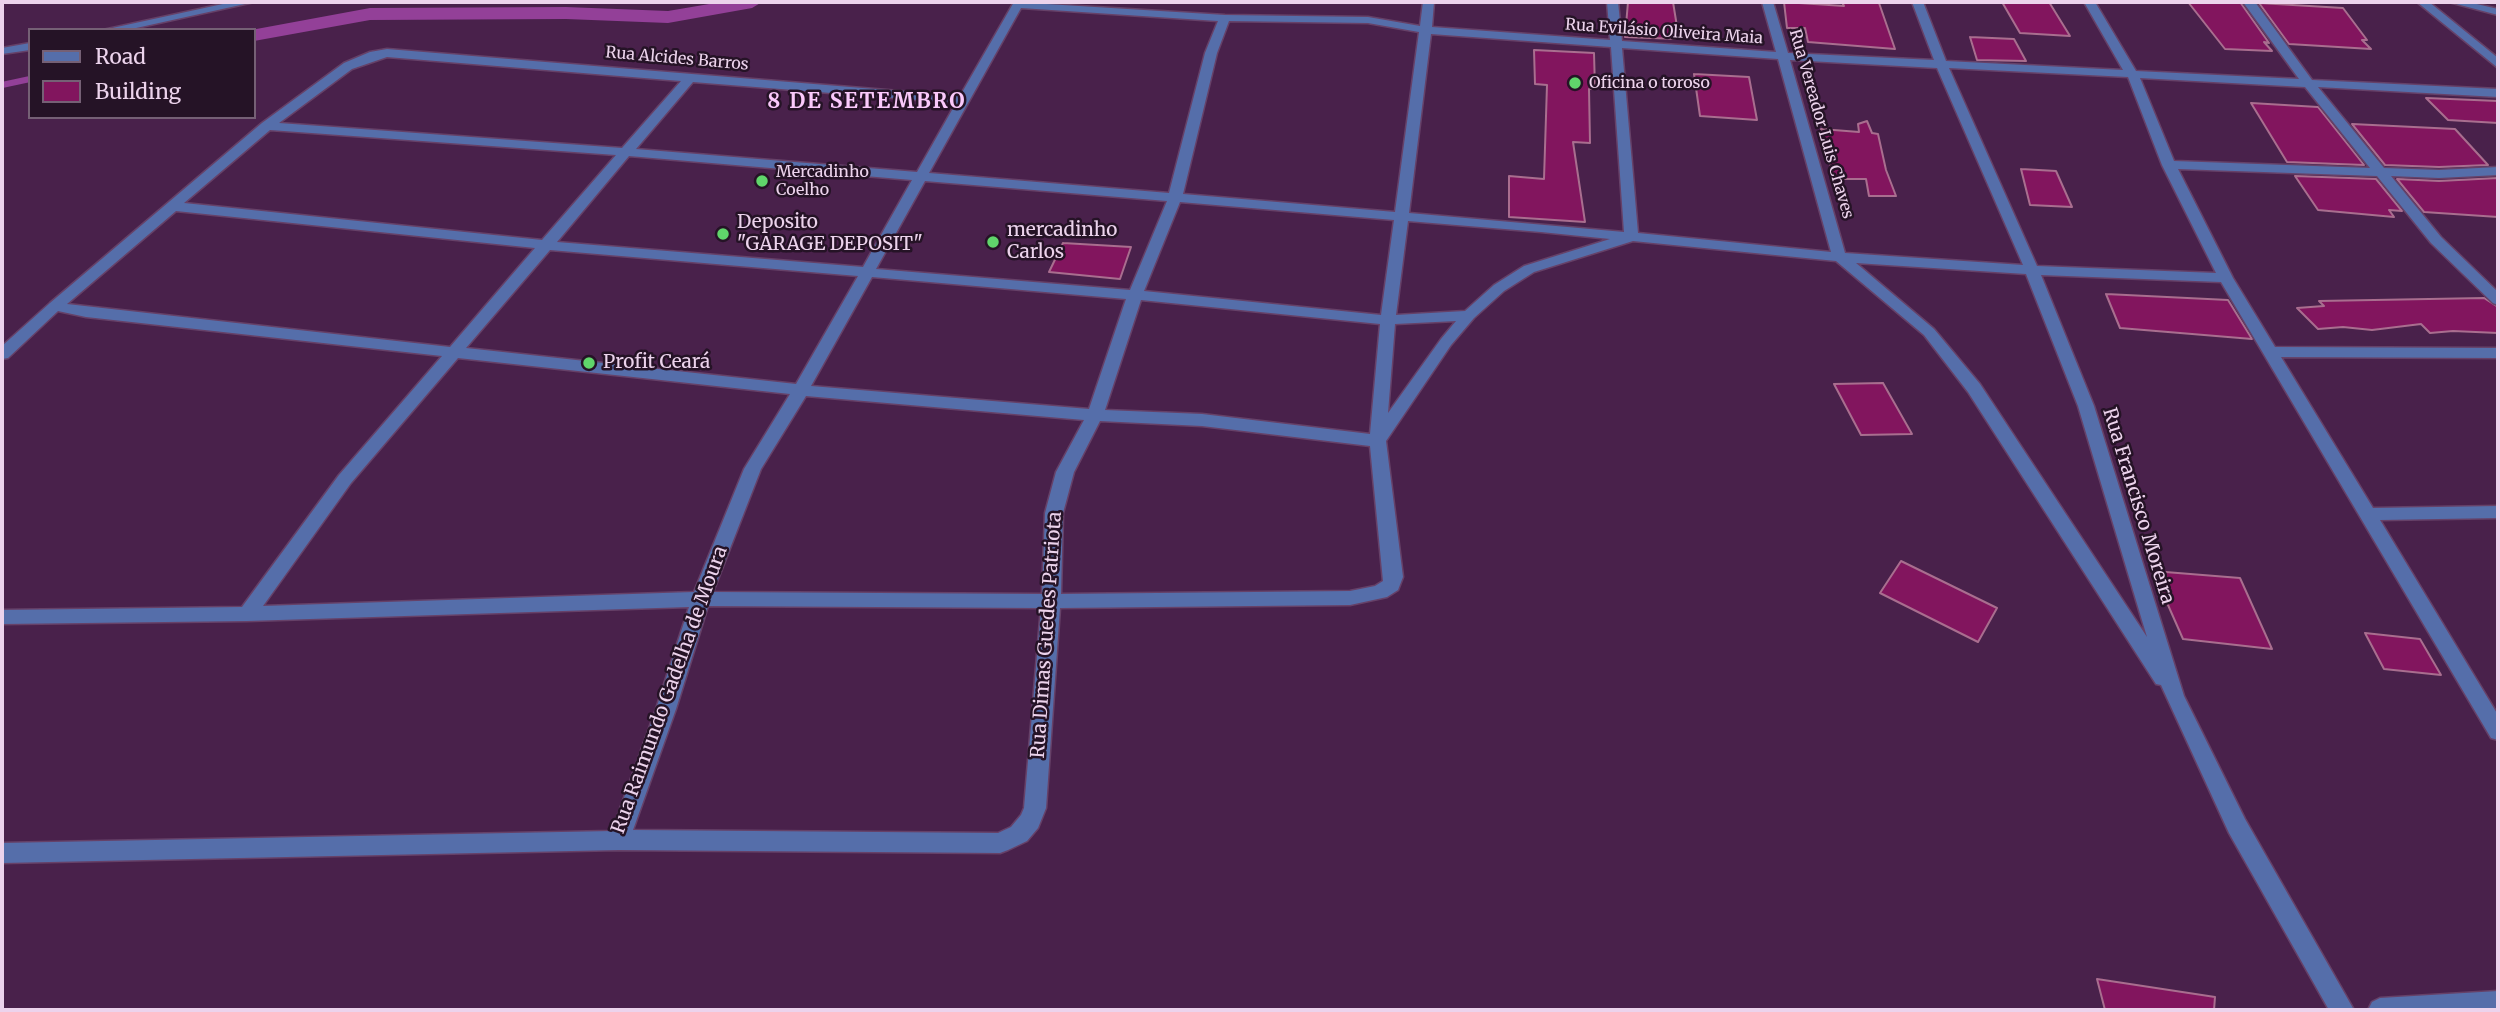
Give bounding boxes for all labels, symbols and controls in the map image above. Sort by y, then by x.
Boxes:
street label: Rua Evilásio Oliveira Maia [1564,16,1764,48]
street label: Rua Vereador Luis Chaves [1785,27,1857,221]
legend [28,28,256,119]
text: Road [95,43,146,70]
street label: Rua Alcides Barros [605,43,749,75]
place label: Oficina o toroso [1589,73,1710,93]
marker: Oficina o toroso [1567,75,1583,91]
text: Building [95,78,181,105]
district label: 8 DE SETEMBRO [769,89,965,115]
place label: Mercadinho Coelho [776,162,869,200]
marker: Mercadinho Coelho [754,173,770,189]
place label: Deposito "GARAGE DEPOSIT" [737,212,923,256]
place label: mercadinho Carlos [1007,220,1117,264]
marker: Deposito "GARAGE DEPOSIT" [715,226,731,242]
marker: mercadinho Carlos [985,234,1001,250]
place label: Profit Ceará [603,352,710,374]
marker: Profit Ceará [581,355,597,371]
street label: Rua Francisco Moreira [2097,405,2179,607]
street label: Rua Dimas Guedes Patriota [1027,511,1067,759]
street label: Rua Raimundo Gadelha de Moura [607,543,733,837]

